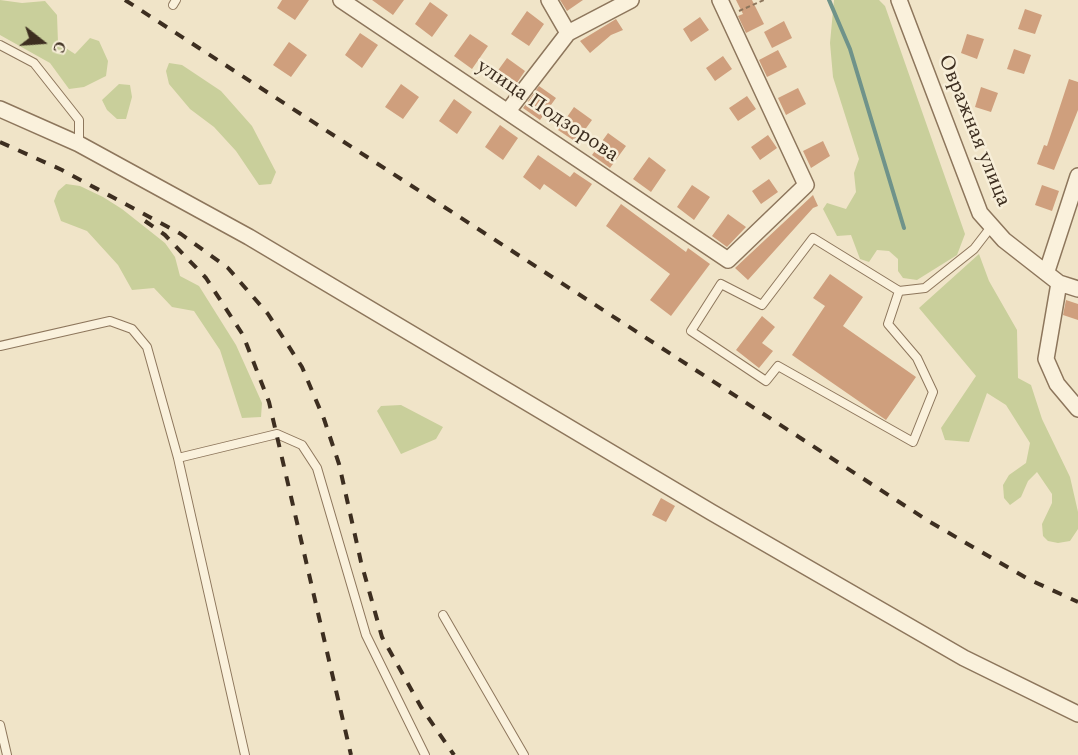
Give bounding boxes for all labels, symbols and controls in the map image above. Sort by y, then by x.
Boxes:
north arrow [12,12,72,72]
text: С [46,38,72,56]
street label: Овражная улица [931,51,1015,211]
street label: улица Подзорова [471,55,623,169]

